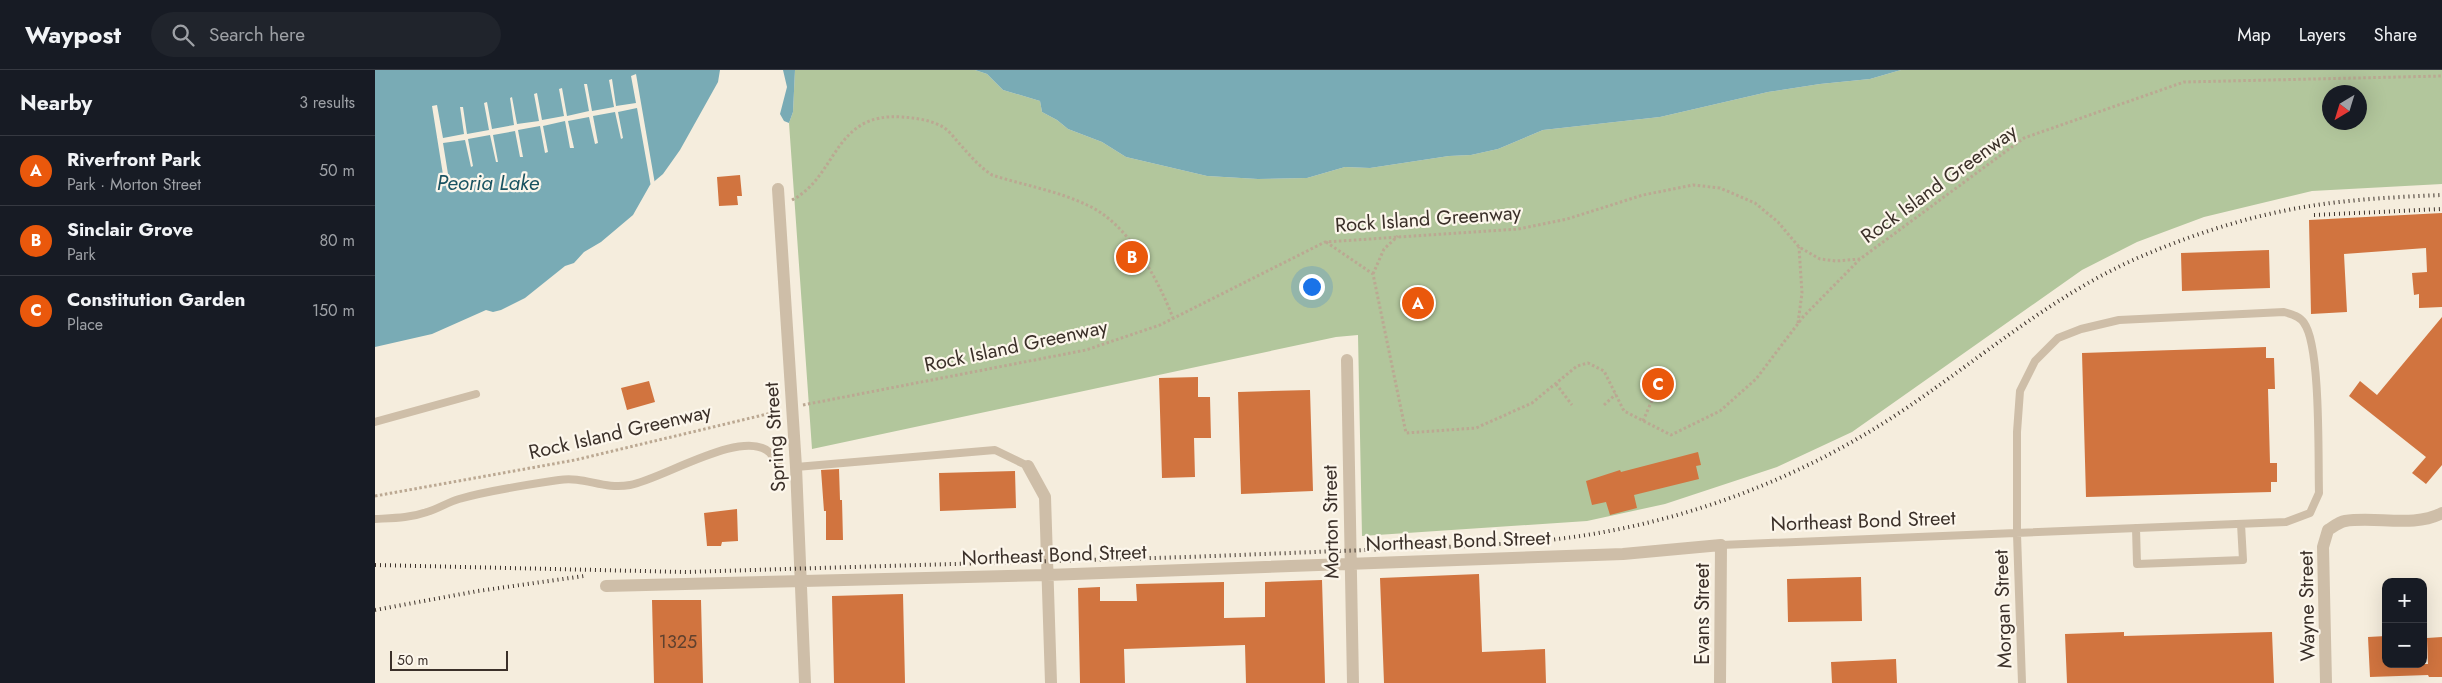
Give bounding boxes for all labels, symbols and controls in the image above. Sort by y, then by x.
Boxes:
search box [151,12,501,57]
text: Waypost [25,17,121,52]
icon: search [169,21,197,49]
text: Search here [209,21,305,48]
text: Map [2237,22,2271,48]
text: Layers [2299,22,2346,48]
text: Share [2374,22,2417,48]
north arrow [2322,85,2367,130]
text: Nearby [20,88,92,118]
text: 3 results [299,91,355,114]
street label: Rock Island Greenway [1855,117,2023,251]
text: Riverfront Park [67,146,201,173]
text: A [30,159,42,182]
text: 50 m [319,159,355,182]
water label: Peoria Lake [437,168,540,198]
text: Park · Morton Street [67,173,201,196]
street label: Rock Island Greenway [1334,198,1522,240]
text: Sinclair Grove [67,216,193,243]
text: B [31,229,41,252]
text: 80 m [319,229,355,252]
pin: B [1116,238,1148,276]
text: Park [67,243,96,266]
your location [1299,274,1325,300]
pin: A [1402,284,1434,322]
text: Constitution Garden [67,286,246,313]
text: C [30,299,42,322]
text: 150 m [312,299,355,322]
street label: Rock Island Greenway [922,312,1110,380]
text: Place [67,313,103,336]
pin: C [1642,365,1674,403]
street label: Spring Street [757,381,793,493]
street label: Rock Island Greenway [526,397,714,467]
street label: Morton Street [1316,465,1346,579]
street label: Northeast Bond Street [1770,503,1956,539]
street label: Northeast Bond Street [1365,523,1551,559]
street label: Northeast Bond Street [961,537,1147,573]
street label: Morgan Street [1986,549,2020,669]
street label: Wayne Street [2292,550,2322,662]
street label: Evans Street [1688,563,1717,665]
map controls [2382,578,2427,668]
button: + [2382,578,2427,623]
button: − [2382,623,2427,668]
house number: 1325 [659,629,697,655]
scale bar [390,648,507,671]
text: 50 m [397,650,428,670]

